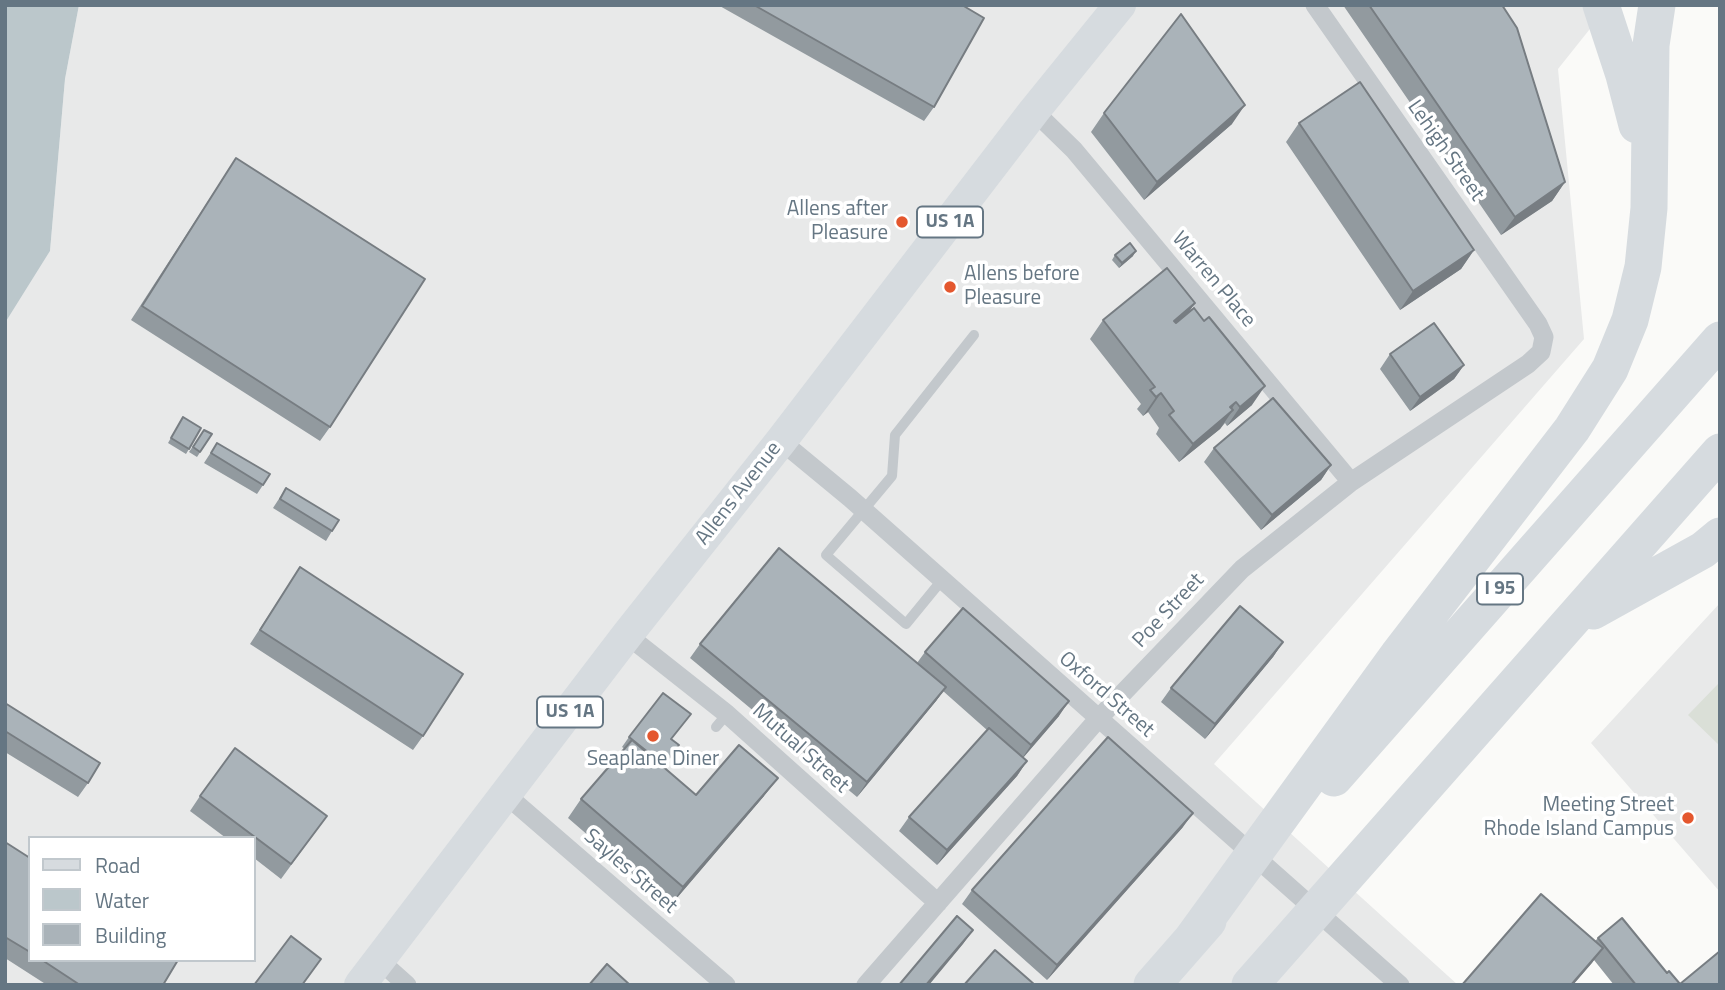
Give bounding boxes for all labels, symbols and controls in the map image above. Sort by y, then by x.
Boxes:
street label: Lehigh Street [1401,96,1489,206]
place label: Allens after Pleasure [787,197,888,247]
road number: US 1A [917,206,983,238]
marker: Allens after Pleasure [894,214,910,230]
street label: Warren Place [1166,227,1260,333]
place label: Allens before Pleasure [964,262,1080,312]
marker: Allens before Pleasure [942,279,958,295]
street label: Allens Avenue [691,437,787,551]
street label: Poe Street [1128,568,1210,654]
road number: I 95 [1477,574,1523,604]
street label: Oxford Street [1053,647,1159,743]
road number: US 1A [537,696,603,727]
street label: Mutual Street [746,699,854,799]
marker: Seaplane Diner [645,728,661,744]
place label: Seaplane Diner [587,747,719,773]
place label: Meeting Street Rhode Island Campus [1484,793,1674,843]
marker: Meeting Street Rhode Island Campus [1680,810,1696,826]
street label: Sayles Street [578,824,682,920]
legend [28,836,256,962]
text: Road [95,849,140,881]
text: Water [95,884,149,916]
text: Building [95,919,166,951]

